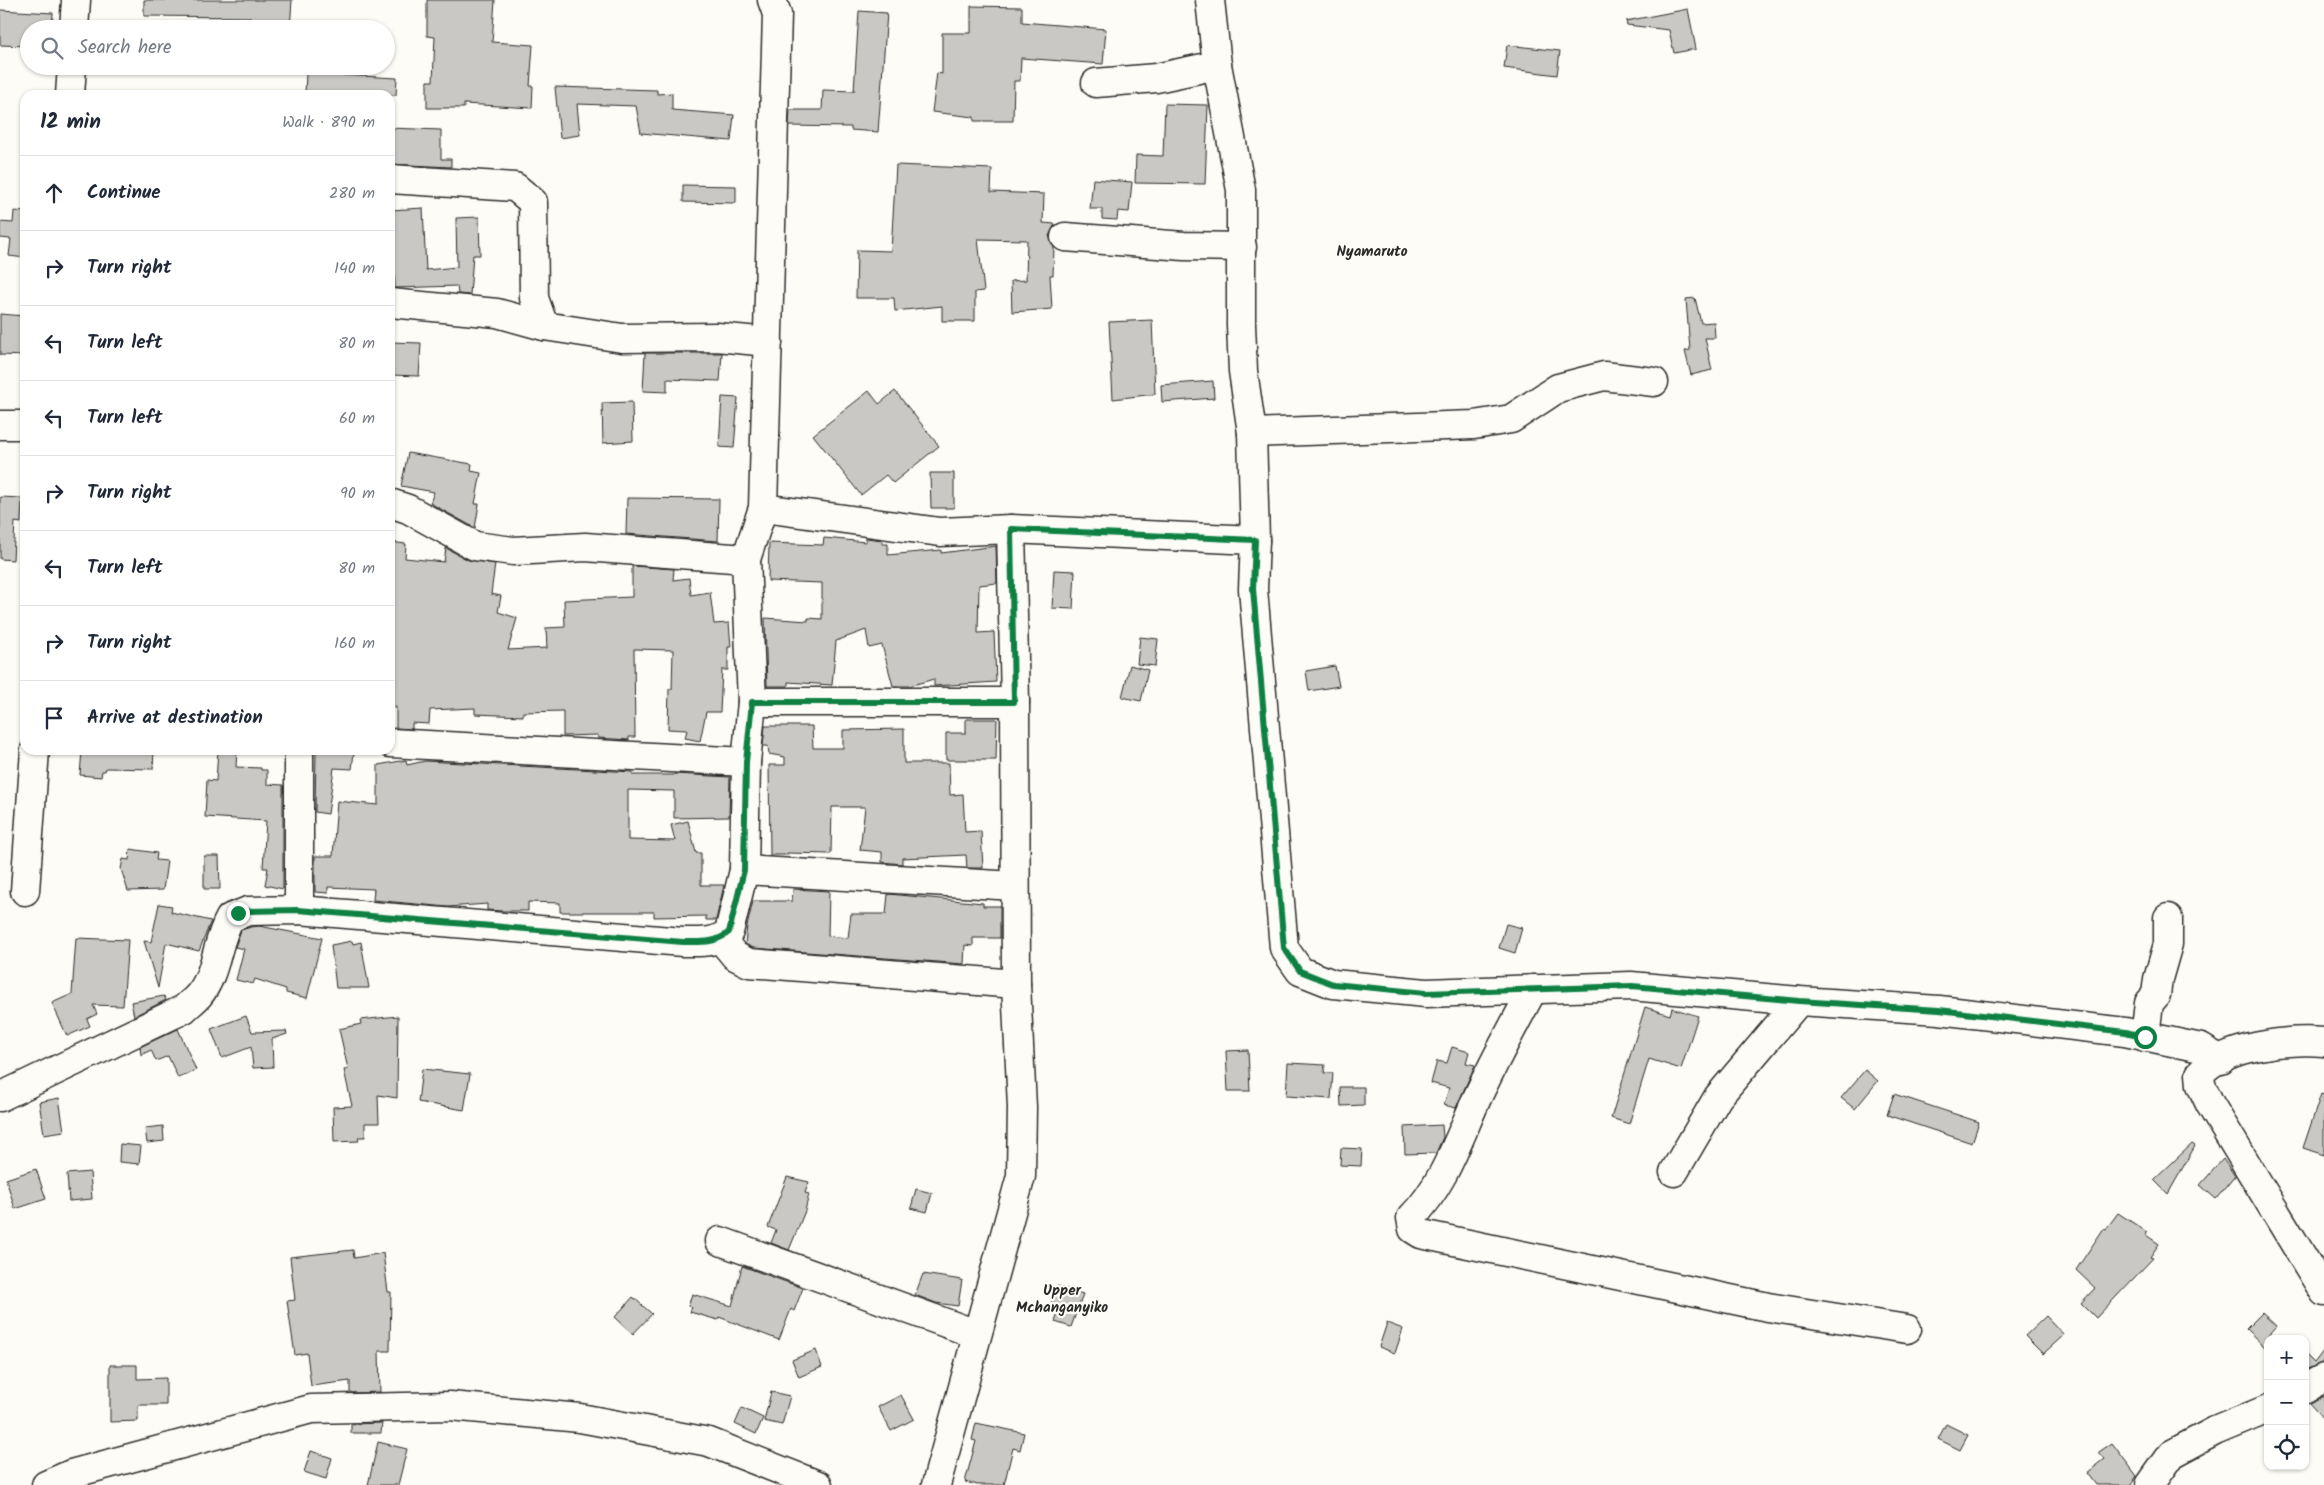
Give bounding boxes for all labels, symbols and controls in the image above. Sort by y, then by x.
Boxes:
search box [20,20,395,75]
text: Search here [78,33,172,63]
icon: search [38,34,66,62]
text: 12 min [40,106,101,139]
text: Walk · 890 m [282,110,375,135]
text: Continue [87,178,160,208]
icon: ahead [40,179,68,207]
text: 280 m [329,181,375,206]
district label: Nyamaruto [1336,240,1408,264]
text: Turn right [87,253,172,283]
icon: right [40,254,68,282]
text: 140 m [334,256,375,281]
text: Turn left [87,328,162,358]
icon: left [40,329,68,357]
text: 80 m [338,331,375,356]
text: Turn left [87,403,162,433]
icon: left [40,404,68,432]
text: 60 m [339,406,375,431]
text: Turn right [87,478,172,508]
icon: right [40,479,68,507]
text: 90 m [340,481,375,506]
text: Turn left [87,553,162,583]
icon: left [40,554,68,582]
text: 80 m [338,556,375,581]
text: Turn right [87,628,172,658]
icon: right [40,629,68,657]
text: 160 m [334,631,375,656]
text: Arrive at destination [87,703,263,733]
icon: arrive [40,704,68,732]
route end [227,902,250,925]
route start [2134,1026,2157,1049]
district label: Upper Mchanganyiko [1016,1279,1108,1320]
map controls [2264,1335,2309,1470]
button: + [2264,1335,2309,1380]
button: − [2264,1380,2309,1425]
button: locate [2264,1425,2309,1470]

